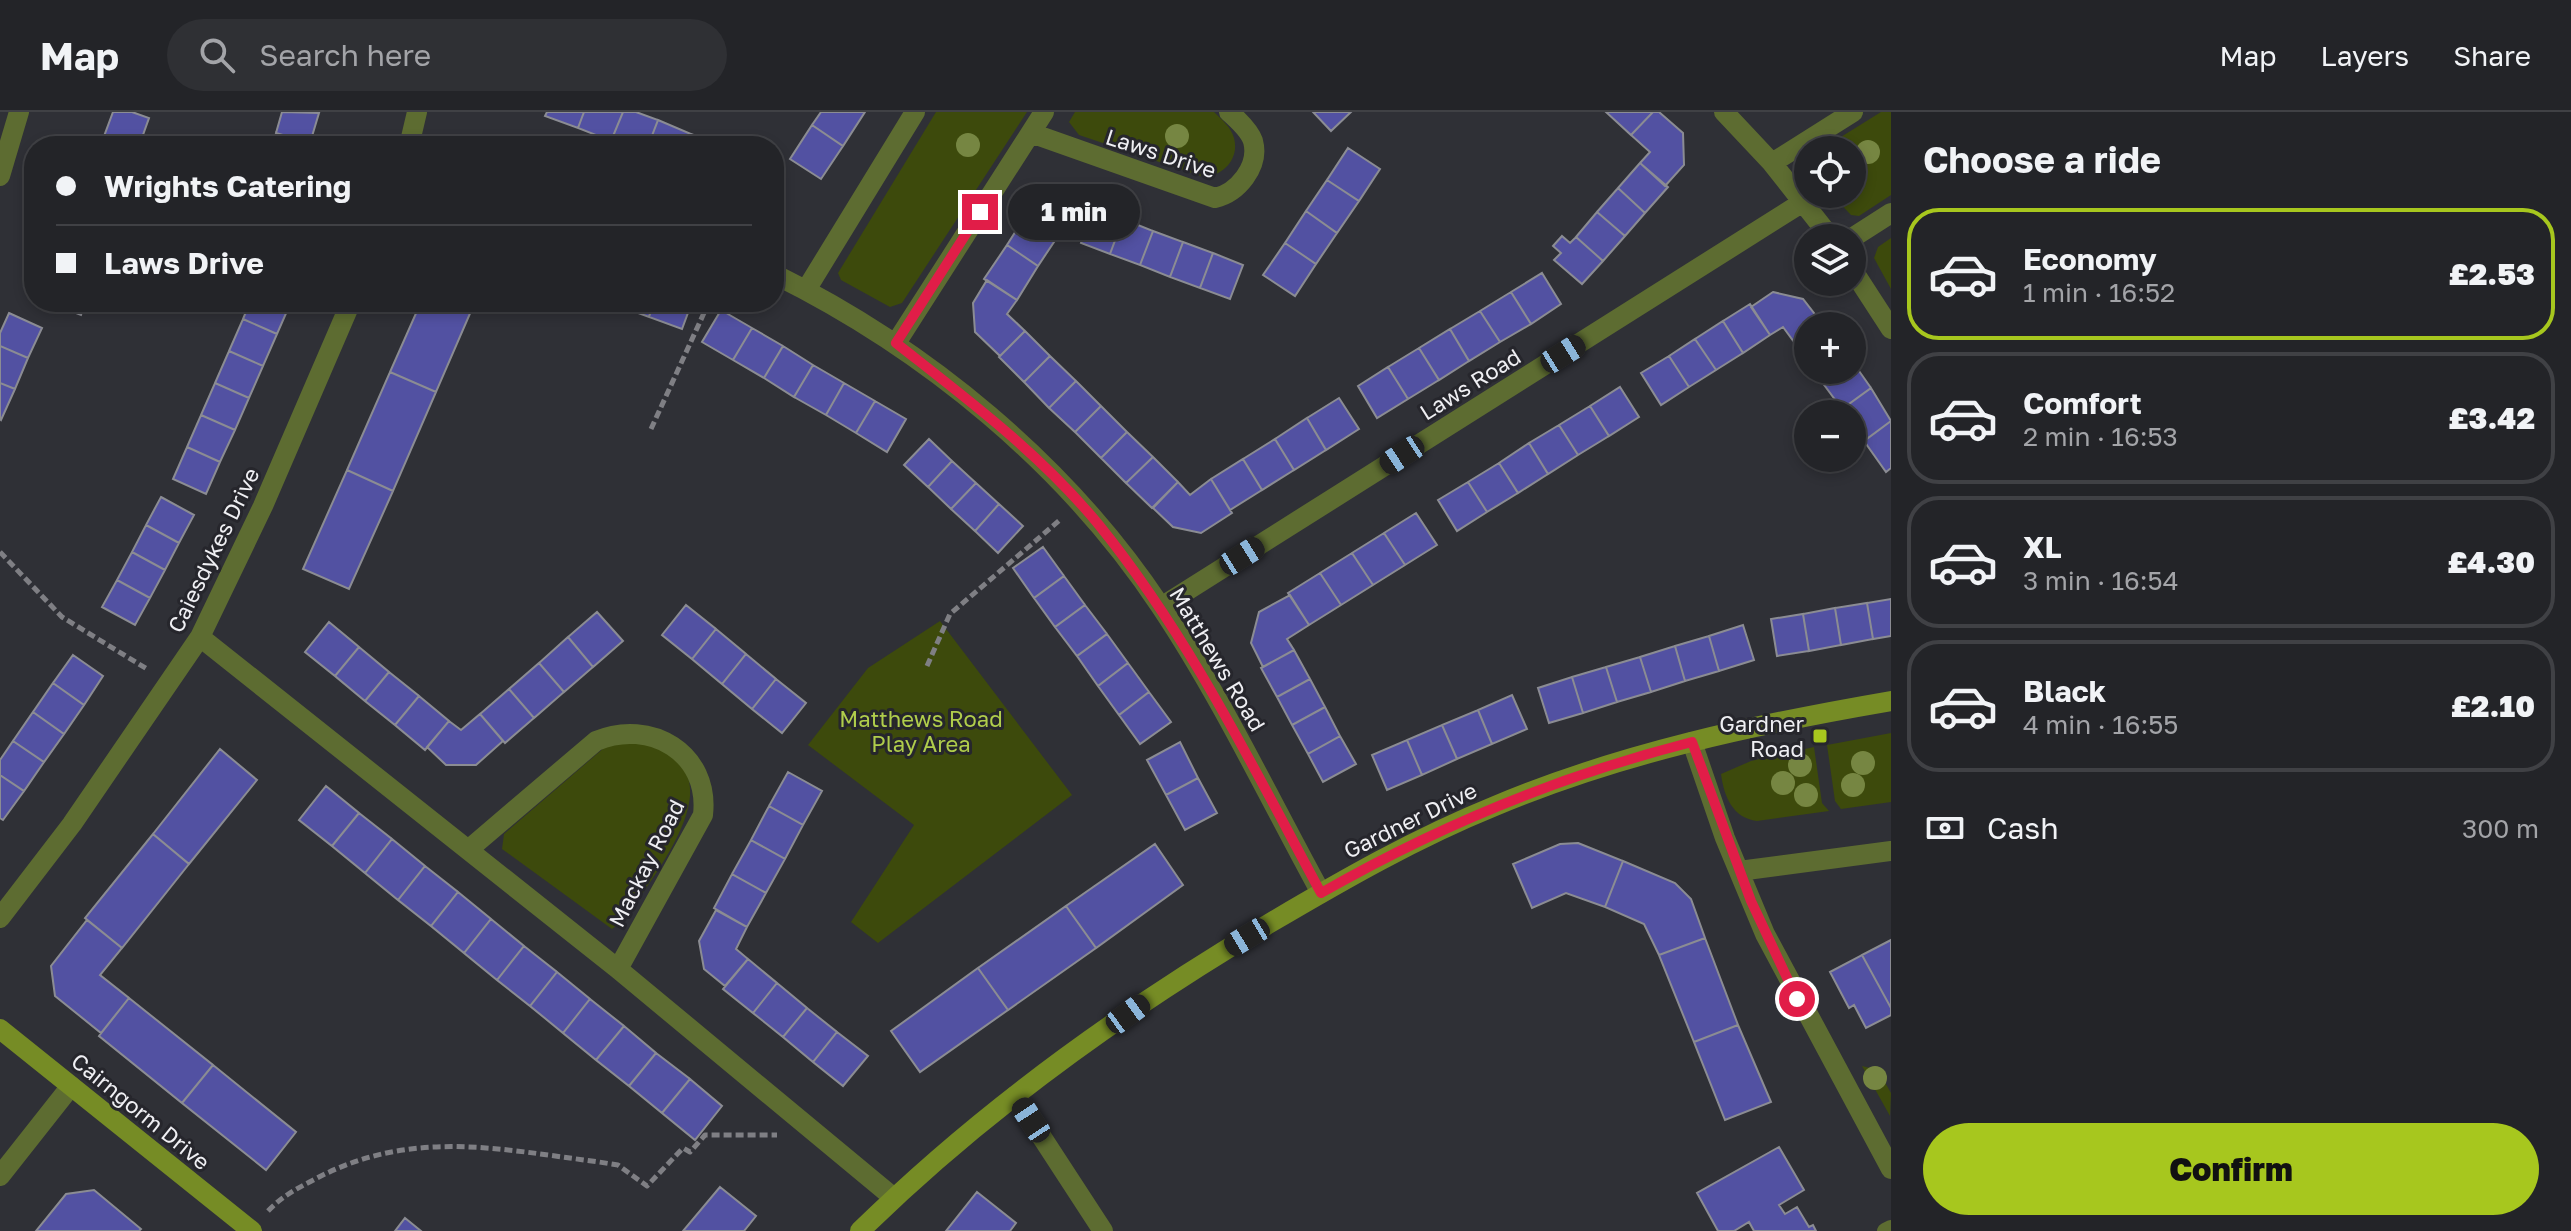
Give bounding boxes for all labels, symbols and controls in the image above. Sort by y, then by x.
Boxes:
search box [167,19,727,91]
text: Map [40,33,119,78]
icon: search [195,33,239,77]
text: Search here [259,37,431,73]
text: Map [2219,39,2277,72]
text: Layers [2321,39,2409,72]
text: Share [2453,39,2531,72]
street label: Laws Drive [1102,122,1220,184]
map controls [1794,136,1866,472]
button: locate [1794,136,1866,208]
text: Choose a ride [1923,138,2161,181]
text: Wrights Catering [104,168,351,204]
callout: 1 min [1008,184,1140,240]
route end [962,194,998,230]
text: 1 min [1041,196,1107,227]
button: layers [1794,224,1866,296]
icon: car [1927,238,1999,310]
text: Economy [2023,241,2157,277]
text: Laws Drive [104,245,264,281]
text: £2.53 [2449,256,2535,292]
text: 1 min · 16:52 [2023,277,2175,308]
button: + [1794,312,1866,384]
car [1536,331,1590,377]
street label: Laws Road [1415,342,1525,426]
icon: car [1927,382,1999,454]
text: Comfort [2023,385,2142,421]
button: − [1794,400,1866,472]
text: £3.42 [2449,400,2535,436]
text: 2 min · 16:53 [2023,421,2178,452]
car [1375,432,1429,478]
street label: Caiesdykes Drive [161,463,265,637]
icon: car [1927,526,1999,598]
text: XL [2023,529,2062,565]
car [1215,533,1269,579]
text: £4.30 [2447,544,2535,580]
text: 3 min · 16:54 [2023,565,2179,596]
street label: Matthews Road [1164,582,1272,736]
icon: car [1927,670,1999,742]
text: Black [2023,673,2106,709]
text: £2.10 [2451,688,2535,724]
park label: Matthews Road Play Area [839,705,1003,757]
text: 4 min · 16:55 [2023,709,2178,740]
place label: Gardner Road [1719,710,1804,762]
marker: Gardner Road [1811,727,1829,745]
street label: Gardner Drive [1339,776,1481,864]
street label: Mackay Road [602,795,690,931]
icon: cash [1923,806,1967,850]
text: Cash [1987,810,2059,846]
text: 300 m [2462,813,2539,844]
car [1220,914,1274,960]
route start [1779,981,1815,1017]
car [1102,990,1154,1038]
street label: Cairngorm Drive [66,1047,216,1175]
car [1008,1093,1054,1147]
button: Confirm [1923,1123,2539,1215]

